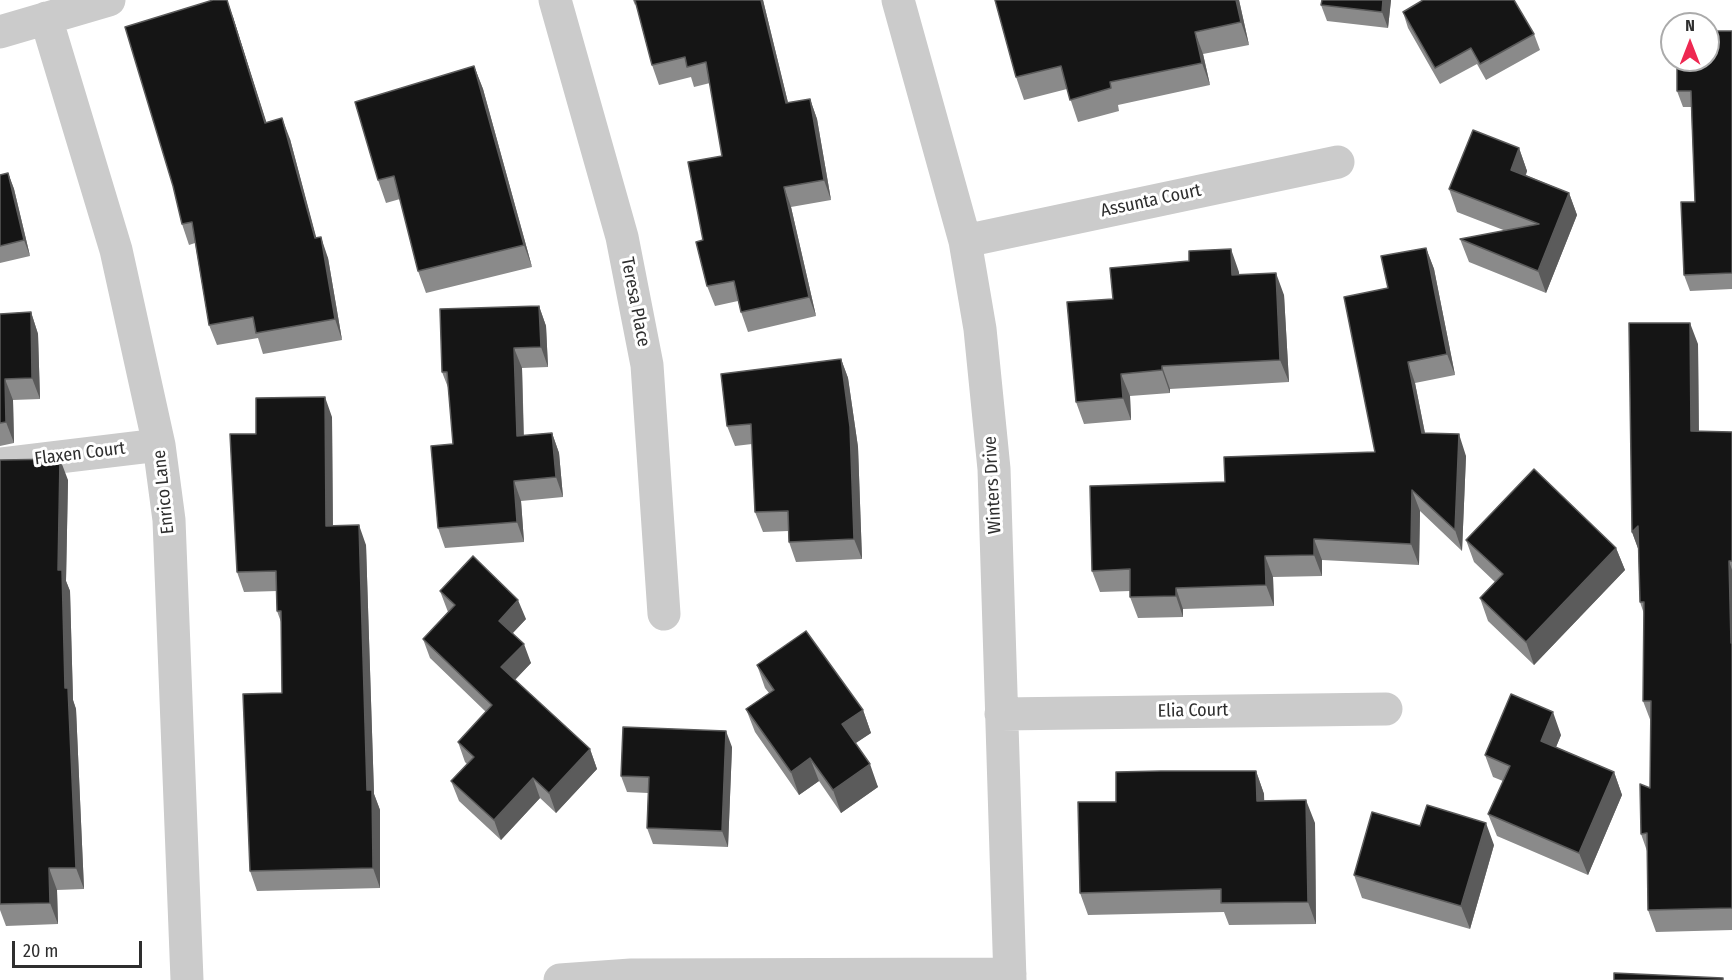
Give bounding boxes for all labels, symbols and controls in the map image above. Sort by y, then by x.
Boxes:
north arrow [1660,12,1720,72]
text: N [1685,16,1695,35]
street label: Assunta Court [1099,180,1203,222]
street label: Teresa Place [616,256,654,348]
street label: Winters Drive [980,435,1006,535]
street label: Flaxen Court [33,438,127,470]
street label: Enrico Lane [149,449,179,535]
street label: Elia Court [1158,700,1228,722]
scale bar [15,929,146,967]
text: 20 m [23,940,58,962]

